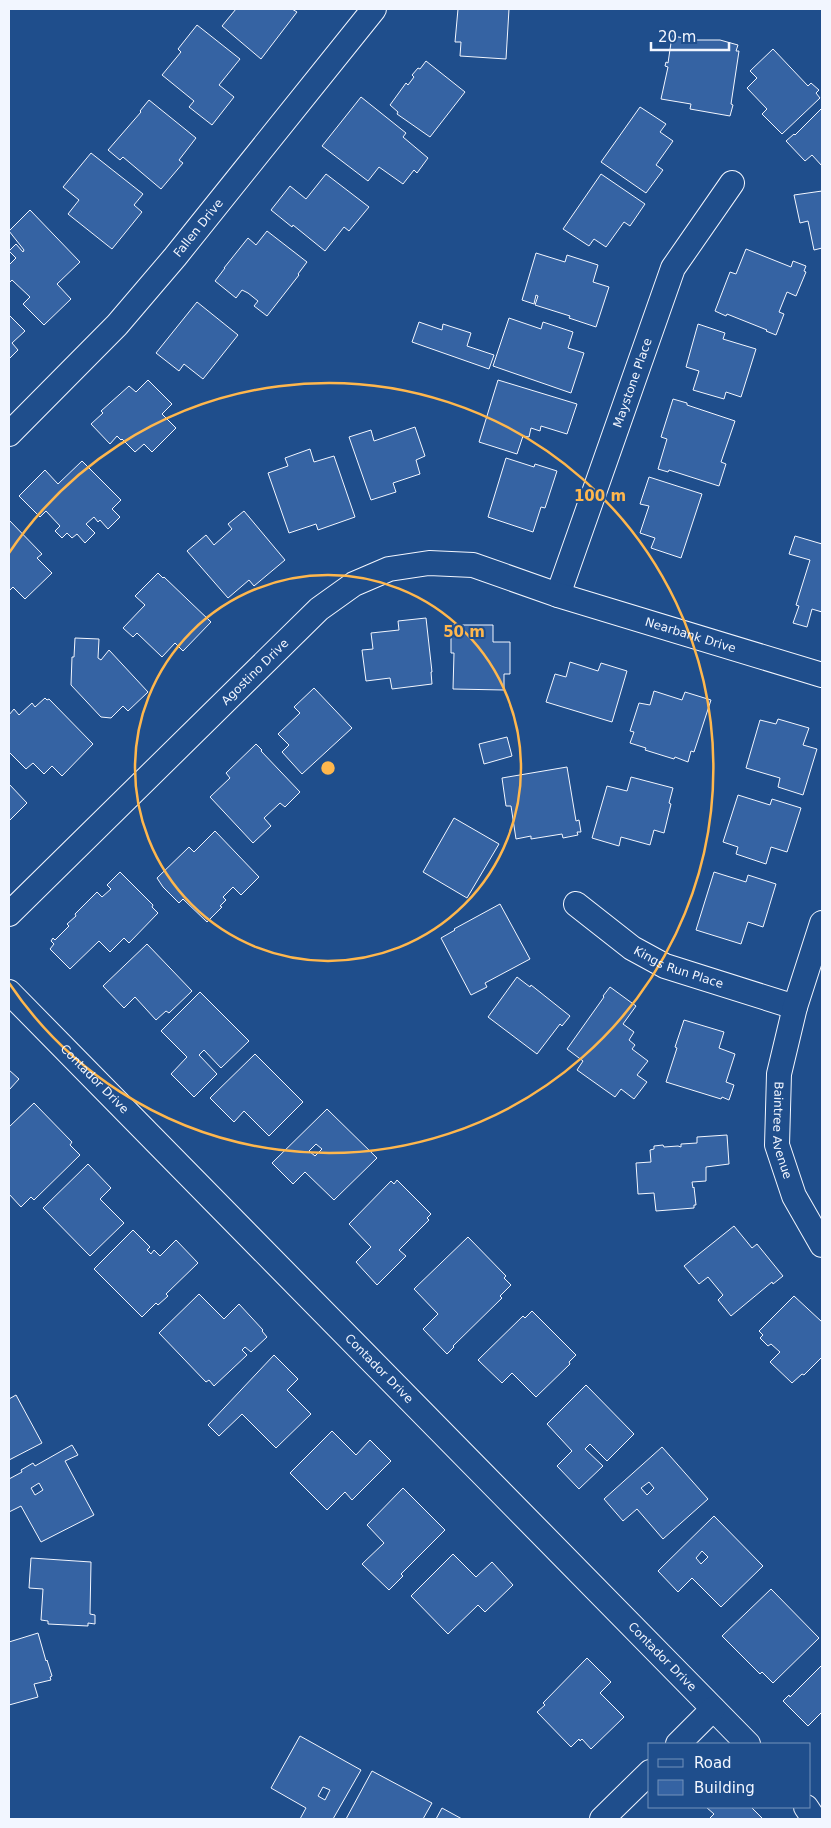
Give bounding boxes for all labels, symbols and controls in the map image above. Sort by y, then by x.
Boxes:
scale bar [651,20,728,52]
text: 20 m [658,28,696,46]
street label: Fallen Drive [171,196,226,260]
street label: Maystone Place [610,336,655,429]
text: 100 m [574,487,626,505]
street label: Nearbank Drive [643,615,737,655]
text: 50 m [443,623,485,641]
street label: Agostino Drive [219,636,291,708]
centre of rings [319,759,337,777]
street label: Kings Run Place [631,943,725,991]
street label: Contador Drive [58,1042,131,1116]
street label: Baintree Avenue [770,1081,795,1181]
street label: Contador Drive [342,1331,416,1406]
street label: Contador Drive [625,1619,699,1694]
legend [648,1743,811,1808]
text: Road [694,1754,732,1772]
text: Building [694,1779,755,1797]

